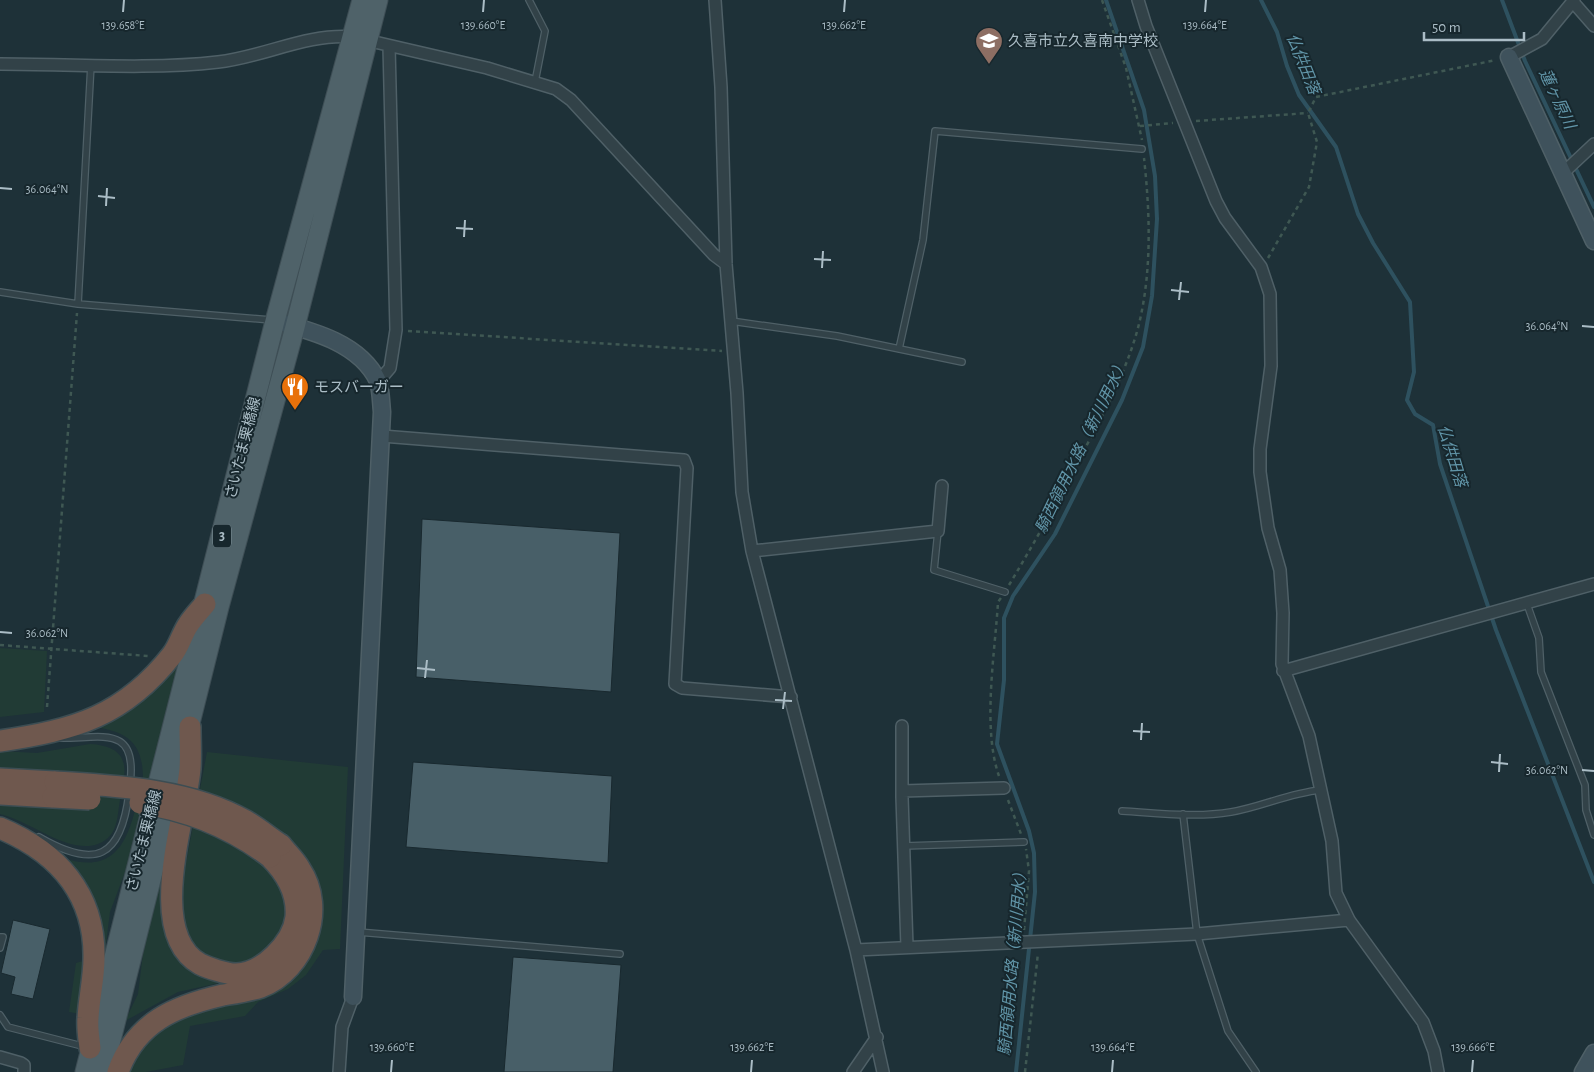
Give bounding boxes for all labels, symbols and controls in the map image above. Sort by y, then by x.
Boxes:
scale bar [1424,10,1524,42]
text: 139.658°E [101,19,145,31]
text: 139.660°E [461,19,505,31]
text: 139.662°E [822,19,866,31]
text: 139.664°E [1183,19,1227,31]
text: 50 m [1432,20,1461,35]
school or university icon: 久喜市立久喜南中学校 [974,26,1004,65]
water label: 仏供田落 [1284,31,1324,99]
place label: 久喜市立久喜南中学校 [1008,33,1158,49]
water label: 蓮ヶ原川 [1536,66,1580,133]
text: 36.064°N [26,183,68,195]
text: 36.064°N [1526,320,1568,332]
water label: 騎西領用水路（新川用水） [1032,356,1131,536]
restaurant icon: モスバーガー [280,372,310,411]
place label: モスバーガー [314,379,404,395]
street label: さいたま栗橋線 [222,395,263,501]
water label: 仏供田落 [1435,423,1471,492]
road number: 3 [213,524,231,548]
text: 36.062°N [26,627,68,639]
text: 36.062°N [1526,764,1568,776]
street label: さいたま栗橋線 [123,788,164,894]
water label: 騎西領用水路（新川用水） [996,864,1029,1056]
text: 139.660°E [370,1041,414,1053]
text: 139.662°E [730,1041,774,1053]
text: 139.664°E [1091,1041,1135,1053]
text: 139.666°E [1451,1041,1495,1053]

